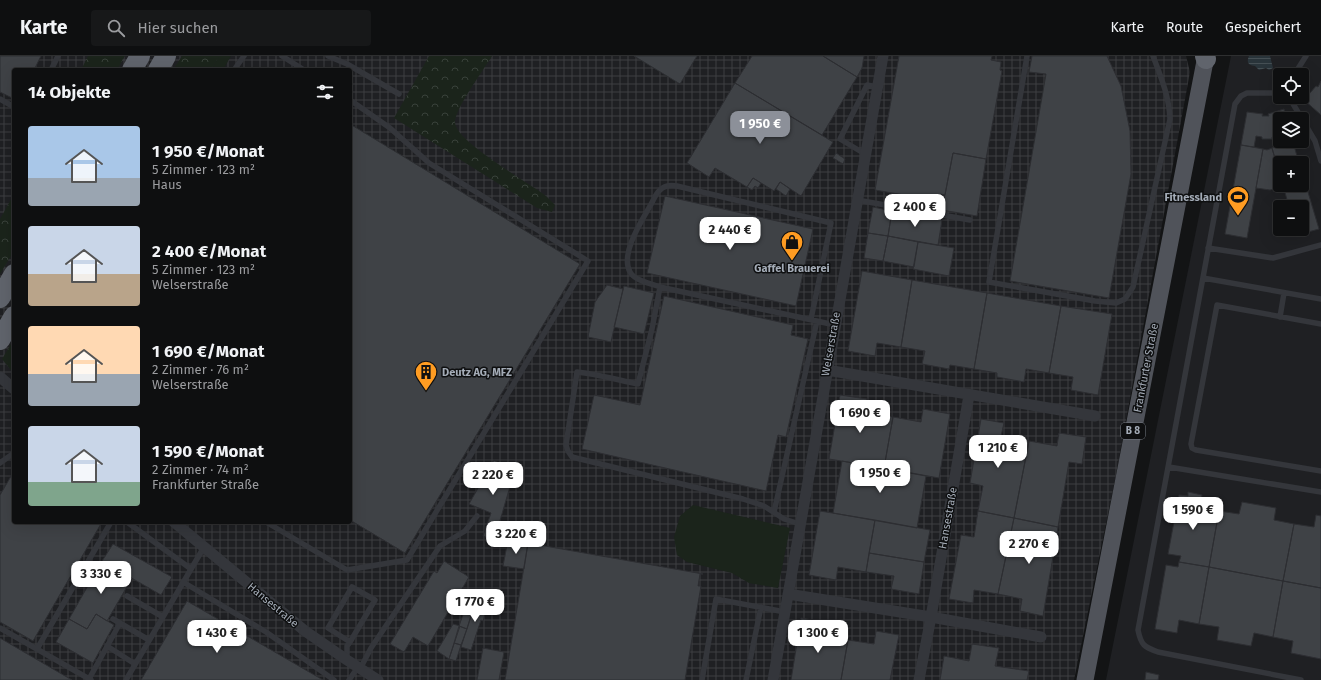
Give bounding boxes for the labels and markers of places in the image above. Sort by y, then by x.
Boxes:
pin: 1 950 € [723,111,797,145]
sports icon: Fitnessland [1225,184,1251,217]
place label: Fitnessland [1164,191,1222,204]
pin: 2 400 € [878,194,952,228]
pin: 2 440 € [693,217,767,251]
shop icon: Gaffel Brauerei [779,229,805,262]
place label: Gaffel Brauerei [754,262,830,275]
building icon: Deutz AG, MFZ [413,359,439,392]
place label: Deutz AG, MFZ [442,366,512,379]
pin: 1 690 € [823,400,897,434]
pin: 1 210 € [961,435,1035,469]
pin: 1 950 € [843,460,917,494]
pin: 2 220 € [456,462,530,496]
pin: 1 590 € [1156,497,1230,531]
pin: 3 220 € [479,521,553,555]
pin: 2 270 € [992,531,1066,565]
pin: 3 330 € [64,561,138,595]
pin: 1 770 € [438,589,512,623]
pin: 1 430 € [180,620,254,654]
pin: 1 300 € [781,620,855,654]

